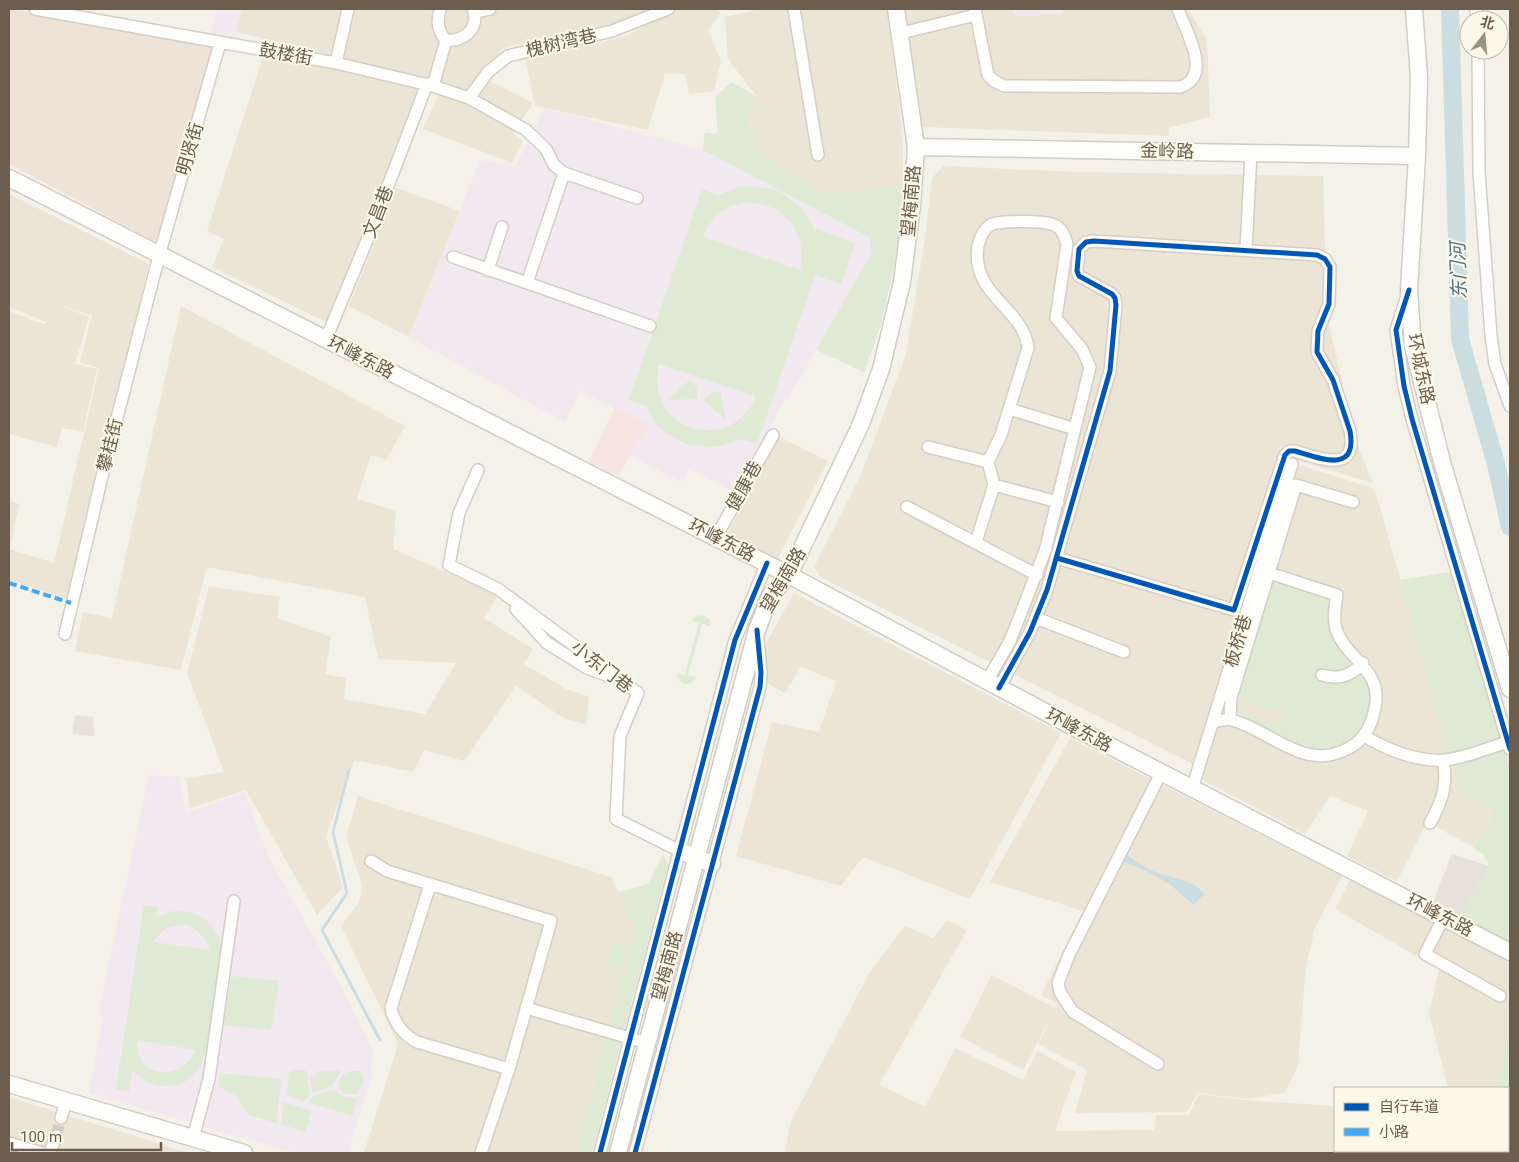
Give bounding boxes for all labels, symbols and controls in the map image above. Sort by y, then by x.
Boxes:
north arrow [1459,10,1509,60]
text: 北 [1479,13,1497,32]
street label: 槐树湾巷 [523,24,598,61]
street label: 鼓楼街 [258,38,314,69]
street label: 明贤街 [172,120,207,178]
street label: 金岭路 [1140,140,1194,161]
street label: 望梅南路 [897,164,924,238]
street label: 文昌巷 [358,183,397,241]
water label: 东门河 [1446,238,1471,300]
street label: 环峰东路 [324,331,398,382]
street label: 环城东路 [1404,331,1439,406]
street label: 攀桂街 [93,416,126,474]
street label: 健康巷 [721,457,766,514]
street label: 环峰东路 [685,514,759,565]
street label: 望梅南路 [755,543,810,616]
street label: 板桥巷 [1220,612,1255,670]
street label: 小东门巷 [567,636,637,697]
street label: 环峰东路 [1043,703,1116,756]
street label: 环峰东路 [1403,889,1477,940]
street label: 望梅南路 [647,928,686,1003]
legend [1334,1087,1509,1152]
text: 自行车道 [1379,1098,1439,1116]
scale bar [12,1120,161,1152]
text: 小路 [1379,1123,1409,1141]
text: 100 m [20,1128,62,1146]

